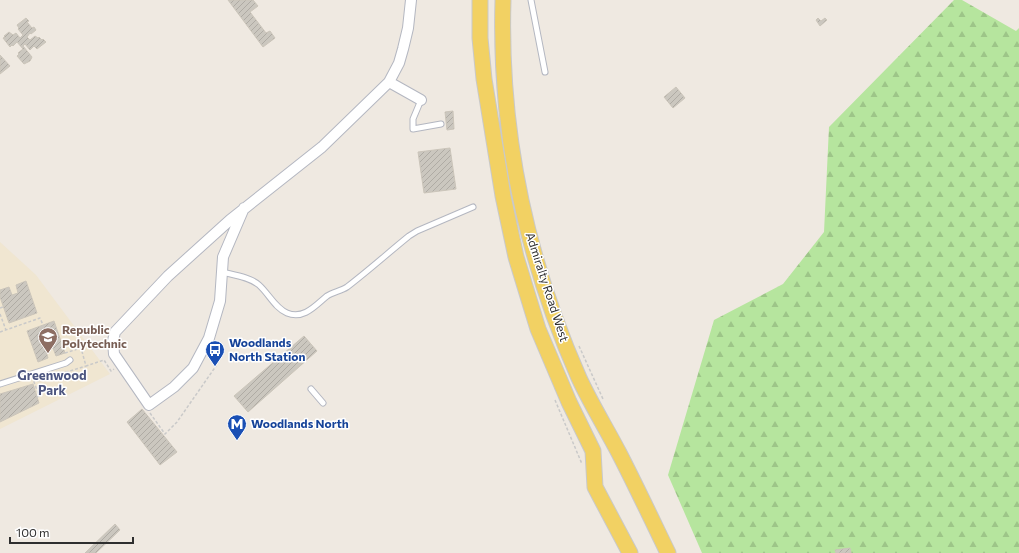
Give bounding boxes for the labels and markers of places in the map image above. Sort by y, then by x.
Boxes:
place label: Republic Polytechnic [62,322,127,350]
school or university icon: Republic Polytechnic [37,326,59,354]
place label: Woodlands North Station [229,335,305,363]
bus stop icon: Woodlands North Station [204,339,226,367]
metro station icon: Woodlands North [226,413,248,441]
place label: Woodlands North [251,416,349,430]

